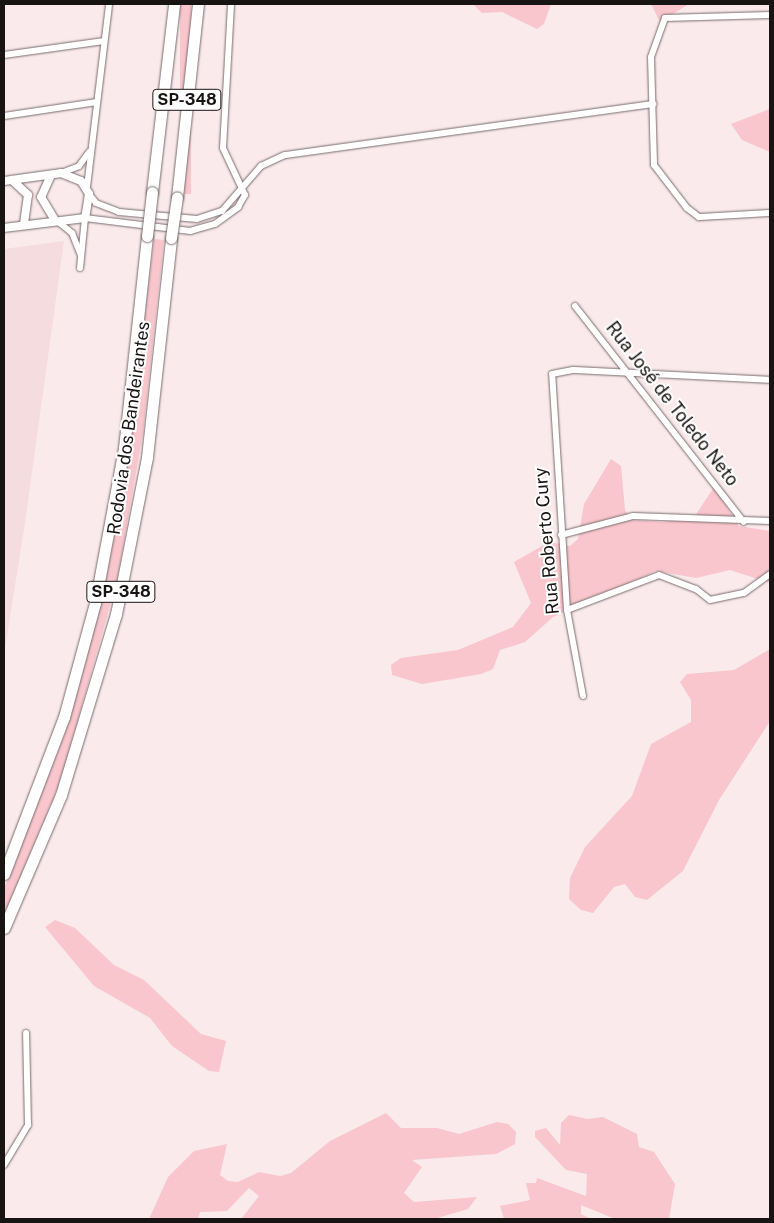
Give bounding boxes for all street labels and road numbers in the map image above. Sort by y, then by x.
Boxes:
road number: SP-348 [152,86,222,114]
street label: Rua José de Toledo Neto [601,317,743,491]
street label: Rodovia dos Bandeirantes [103,320,155,536]
street label: Rua Roberto Cury [530,466,564,616]
road number: SP-348 [86,578,156,606]

